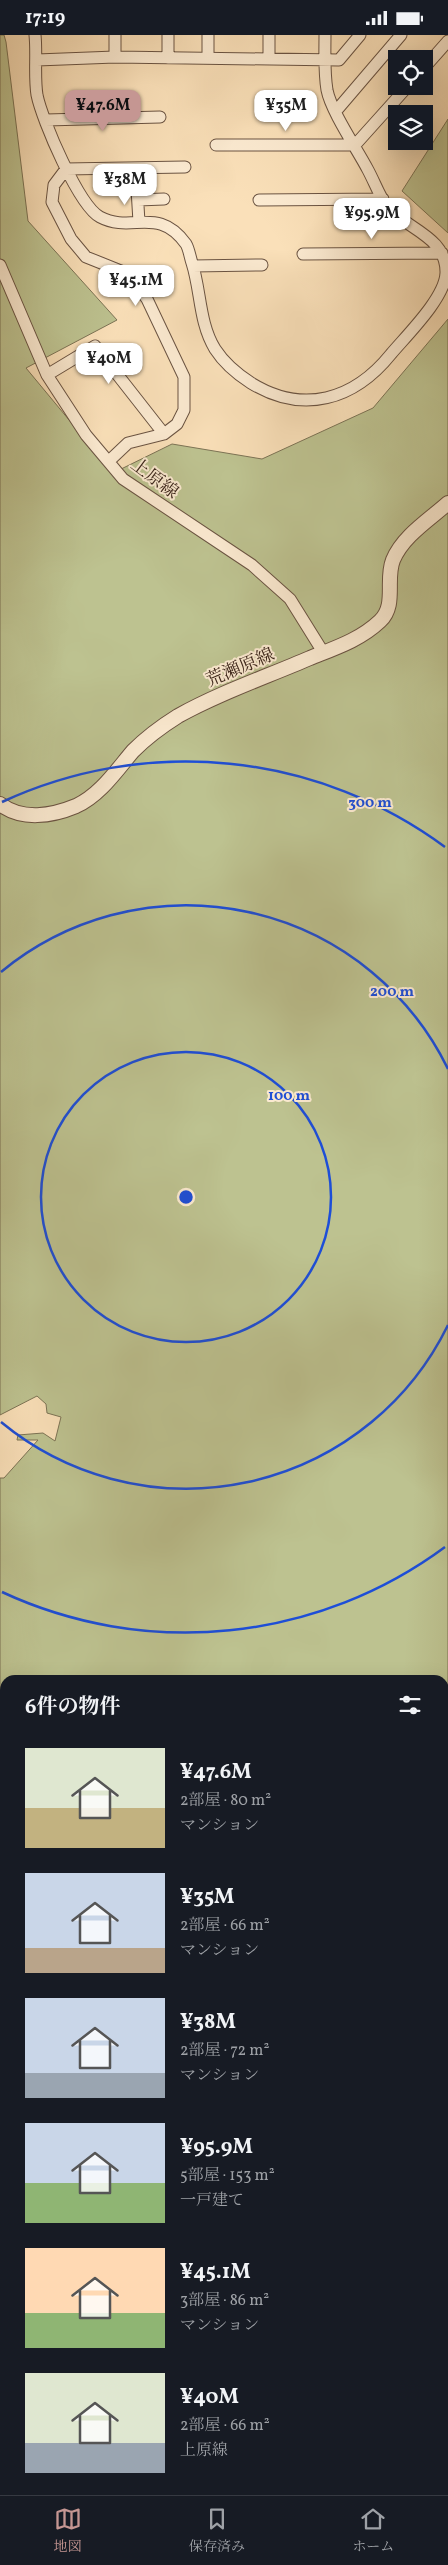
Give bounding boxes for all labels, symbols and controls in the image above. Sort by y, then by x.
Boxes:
text: 17:19 [25,5,65,31]
map controls [388,50,433,150]
button: locate [388,50,433,95]
pin: ¥47.6M [62,89,144,132]
pin: ¥35M [256,89,316,132]
text: ¥47.6M [76,95,130,117]
text: ¥35M [265,95,307,117]
button: layers [388,105,433,150]
pin: ¥38M [95,163,155,206]
text: ¥38M [104,169,146,191]
pin: ¥95.9M [331,197,413,240]
text: ¥95.9M [344,203,400,225]
pin: ¥45.1M [95,265,177,307]
text: ¥45.1M [109,270,163,292]
pin: ¥40M [79,343,139,385]
text: ¥40M [87,348,131,370]
street label: 上原線 [125,453,183,505]
street label: 荒瀬原線 [203,643,279,694]
text: 300 m [348,793,392,814]
text: 200 m [370,982,414,1003]
text: 100 m [268,1086,311,1107]
centre of rings [177,1188,195,1206]
icon: filters [396,1691,424,1719]
text: 6件の物件 [25,1693,121,1722]
text: ¥47.6M [180,1758,252,1787]
icon: home [65,1768,125,1828]
text: 2部屋 · 80 m² [180,1790,271,1812]
text: マンション [180,1815,259,1837]
text: ¥35M [180,1883,234,1912]
icon: home [65,1893,125,1953]
text: 2部屋 · 66 m² [180,1915,270,1937]
text: マンション [180,1940,259,1962]
text: ¥38M [180,2008,236,2037]
icon: home [65,2018,125,2078]
text: 2部屋 · 72 m² [180,2040,269,2062]
text: マンション [180,2065,259,2087]
text: ¥95.9M [180,2133,253,2162]
icon: home [65,2143,125,2203]
text: 5部屋 · 153 m² [180,2165,275,2187]
text: 一戸建て [180,2190,244,2212]
text: ¥45.1M [180,2258,251,2287]
icon: home [65,2268,125,2328]
text: 3部屋 · 86 m² [180,2290,269,2312]
text: マンション [180,2315,259,2337]
text: ¥40M [180,2383,239,2412]
icon: home [65,2393,125,2453]
text: 2部屋 · 66 m² [180,2415,270,2437]
text: 上原線 [180,2440,228,2462]
tab: 地図 [54,2505,82,2557]
tab: 保存済み [189,2505,245,2557]
tab: ホーム [352,2505,394,2557]

